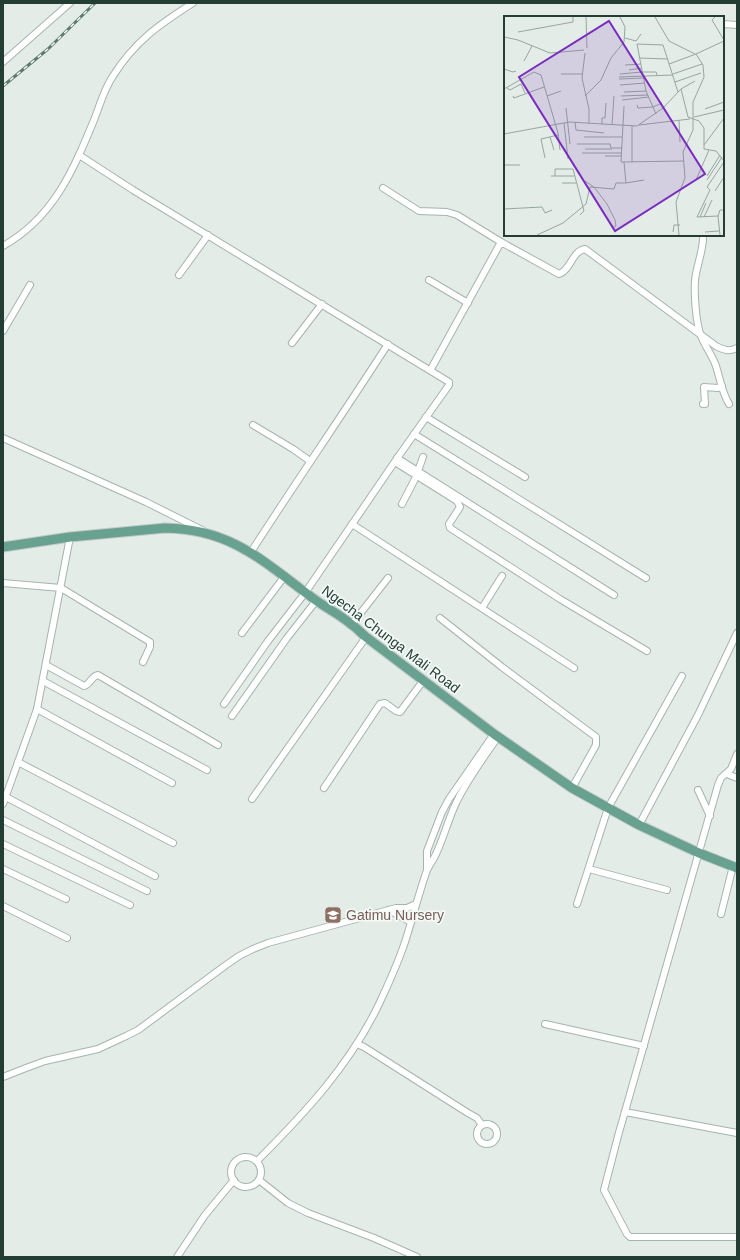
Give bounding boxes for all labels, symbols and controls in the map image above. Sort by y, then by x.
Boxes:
inset map [504,16,724,236]
street label: Ngecha Chunga Mali Road [319,582,463,696]
school or university icon: Gatimu Nursery [323,905,343,925]
place label: Gatimu Nursery [346,907,444,923]

